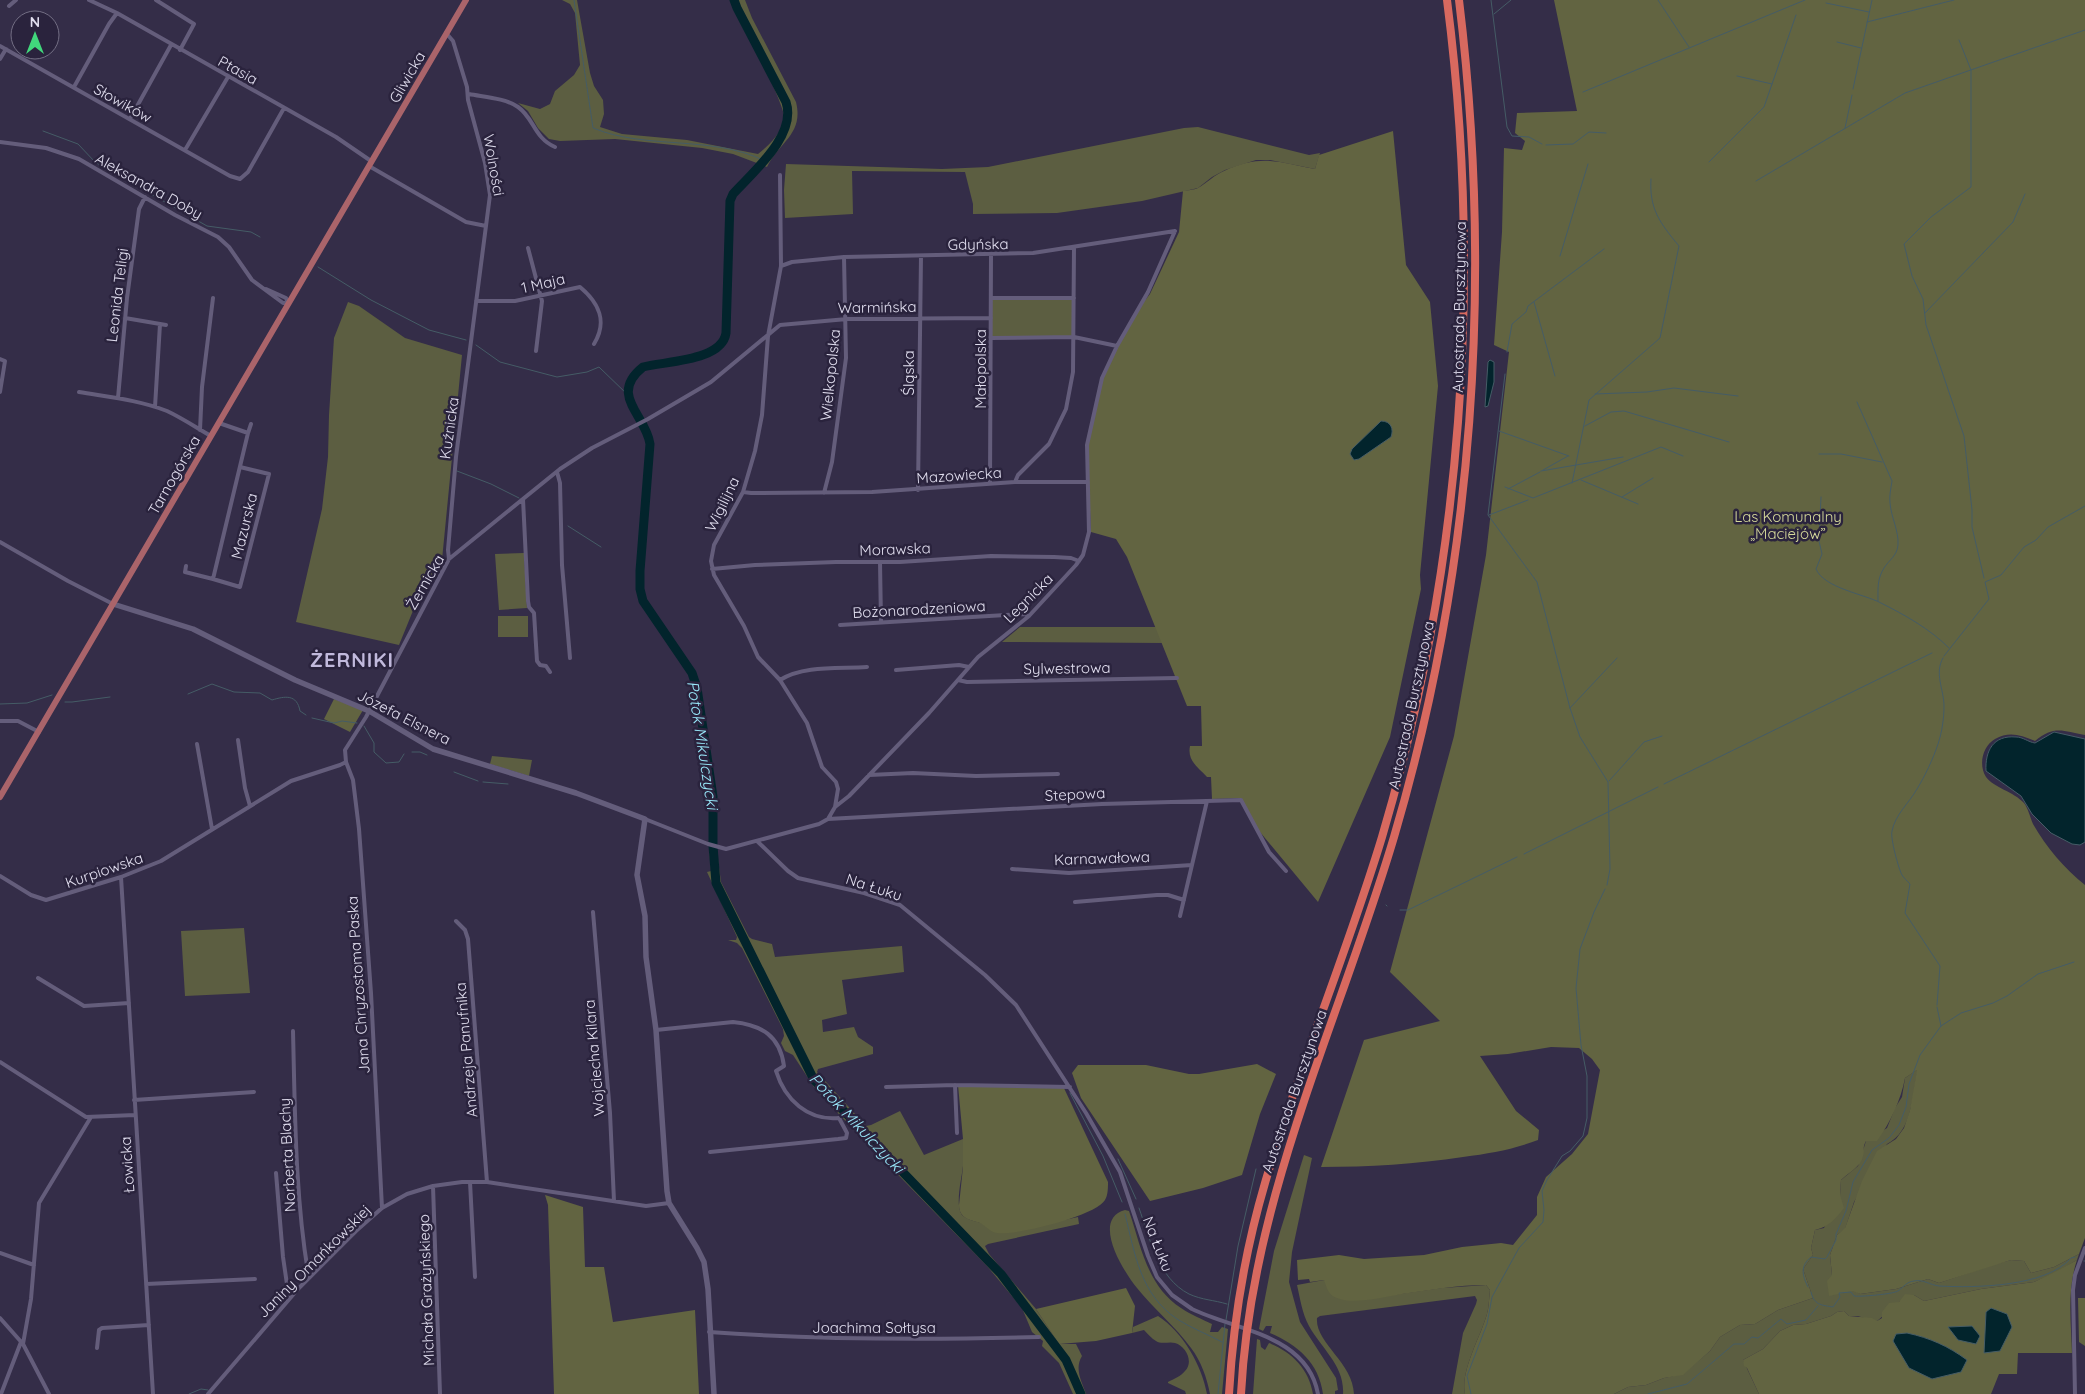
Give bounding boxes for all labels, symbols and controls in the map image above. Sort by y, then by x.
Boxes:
north arrow [10,10,60,60]
text: N [30,13,40,31]
street label: Gliwicka [385,48,429,106]
street label: Ptasia [215,51,261,89]
street label: Słowików [90,79,156,127]
street label: Wolności [479,133,509,197]
street label: Aleksandra Doby [92,149,206,223]
street label: Autostrada Bursztynowa [1448,221,1470,393]
street label: Gdyńska [947,234,1009,254]
street label: Leonida Teligi [102,247,132,343]
street label: 1 Maja [519,269,567,297]
street label: Warmińska [837,297,917,317]
street label: Wielkopolska [816,328,844,422]
street label: Małopolska [971,329,990,409]
street label: Śląska [899,350,918,396]
street label: Kuźnicka [435,396,463,460]
street label: Tarnogórska [144,432,204,518]
street label: Mazowiecka [916,463,1002,487]
street label: Wigilijna [701,473,743,535]
street label: Mazurska [227,491,261,561]
park label: Las Komunalny „Maciejów” [1734,507,1842,543]
street label: Morawska [859,538,931,560]
street label: Żernicka [402,551,448,613]
street label: Legnicka [999,569,1057,627]
street label: Bożonarodzeniowa [852,596,986,622]
street label: Autostrada Bursztynowa [1384,619,1438,791]
district label: ŻERNIKI [310,647,394,672]
street label: Sylwestrowa [1023,658,1111,678]
water label: Potok Mikulczycki [683,679,723,812]
street label: Józefa Elsnera [354,685,454,749]
street label: Stepowa [1044,783,1106,805]
street label: Karnawałowa [1054,847,1150,869]
street label: Kurpiowska [63,848,145,892]
street label: Na Łuku [844,869,904,905]
street label: Jana Chryzostoma Paska [342,895,374,1075]
street label: Andrzeja Panufnika [451,982,481,1118]
street label: Wojciecha Kilara [579,999,609,1117]
street label: Autostrada Bursztynowa [1257,1007,1331,1175]
water label: Potok Mikulczycki [805,1069,910,1178]
street label: Norberta Blachy [275,1097,299,1213]
street label: Łowicka [116,1136,138,1194]
street label: Janiny Omańkowskiej [253,1200,375,1322]
street label: Michała Grażyńskiego [414,1214,438,1366]
street label: Na Łuku [1139,1214,1177,1274]
street label: Joachima Sołtysa [812,1318,936,1337]

